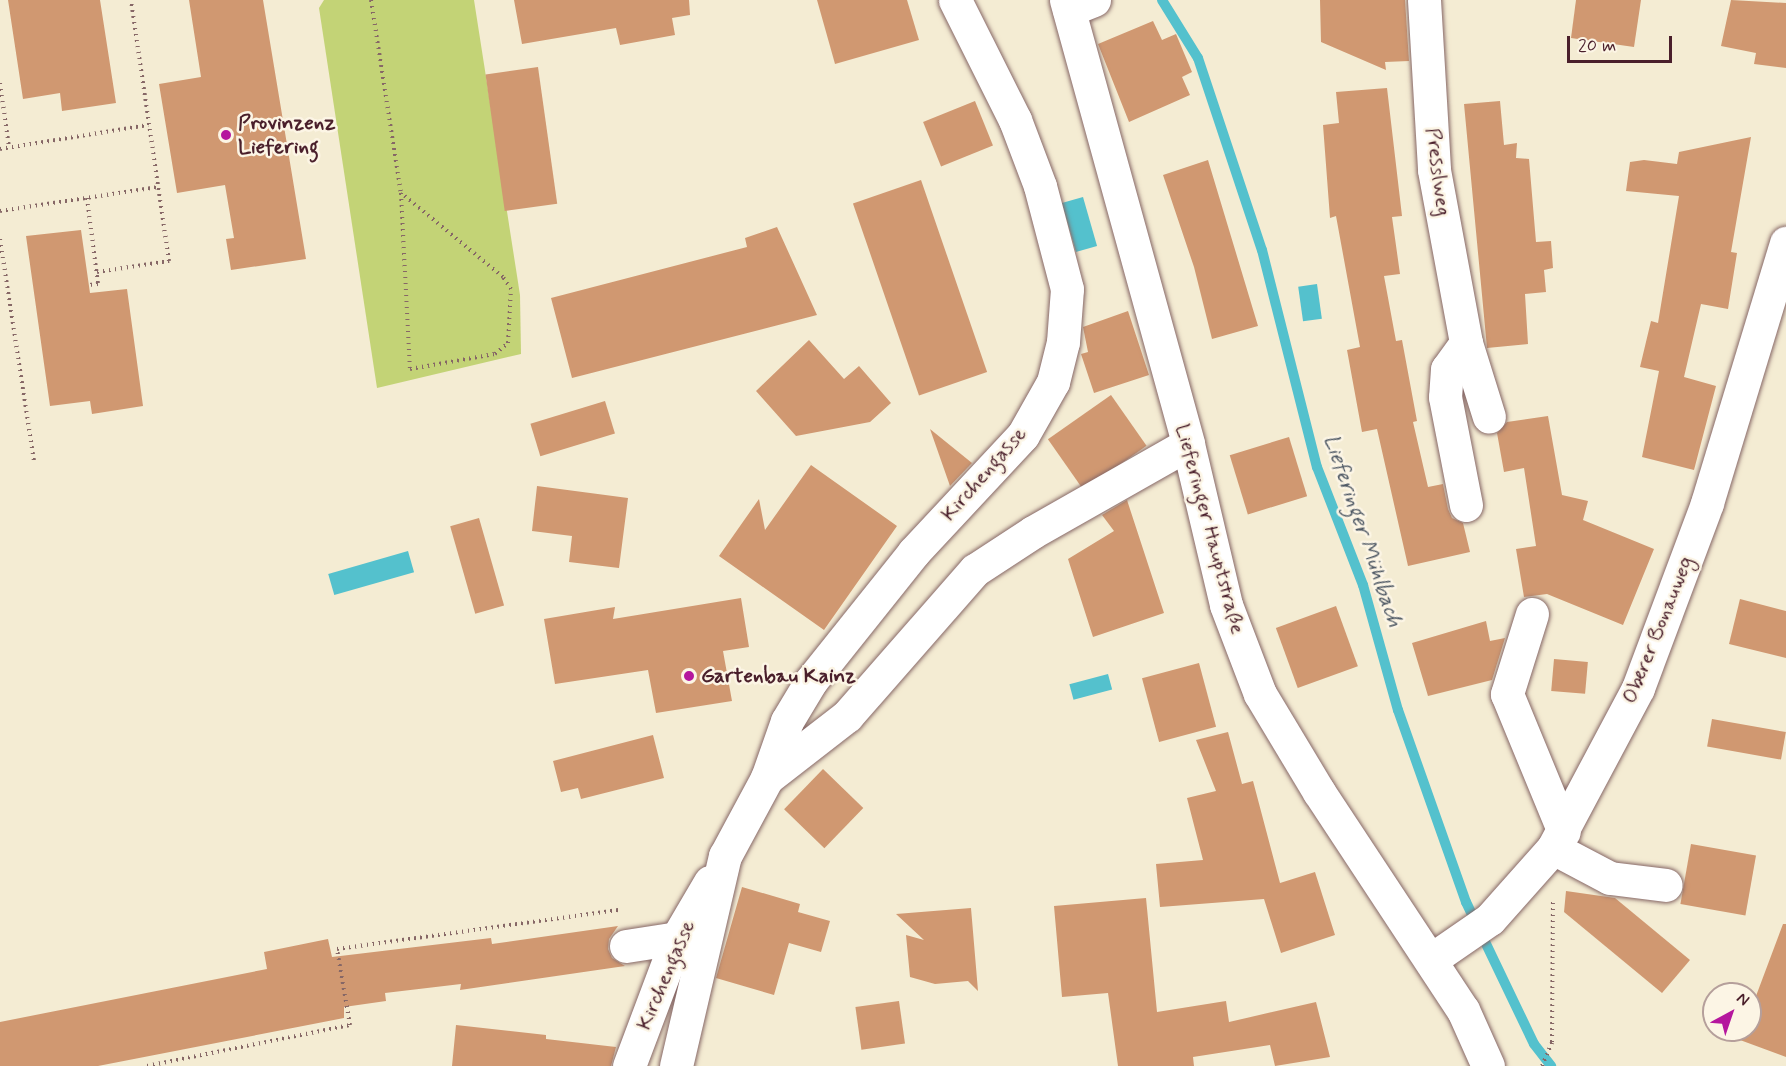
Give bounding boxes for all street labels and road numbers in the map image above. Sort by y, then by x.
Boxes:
street label: Presslweg [1420,126,1456,218]
street label: Kirchengasse [936,421,1032,527]
street label: Lieferinger Hauptstraße [1170,423,1250,635]
street label: Oberer Bonauweg [1617,552,1699,708]
street label: Kirchengasse [631,916,701,1034]

